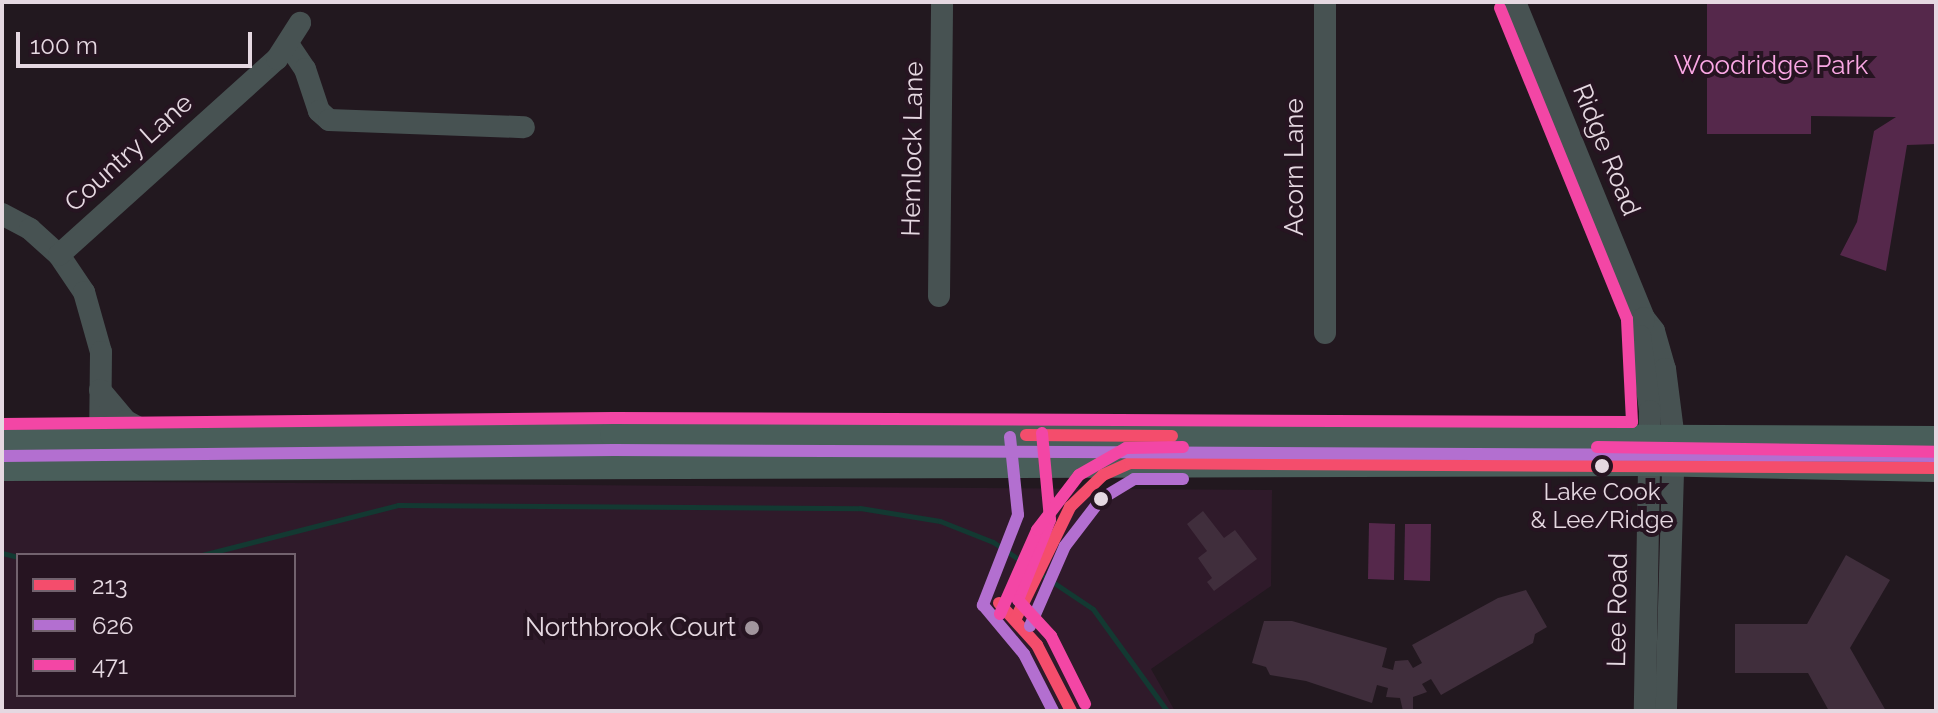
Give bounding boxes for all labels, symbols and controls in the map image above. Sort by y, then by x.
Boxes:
scale bar [20,16,256,66]
text: 100 m [30,31,98,60]
park label: Woodridge Park [1674,50,1868,82]
street label: Hemlock Lane [896,61,930,237]
street label: Ridge Road [1565,80,1647,220]
street label: Country Lane [58,87,200,219]
street label: Acorn Lane [1279,98,1311,236]
marker: Lake Cook & Lee/Ridge [1594,458,1610,474]
place label: Lake Cook & Lee/Ridge [1530,478,1674,534]
unlabelled marker [1093,491,1109,507]
legend [16,553,296,697]
street label: Lee Road [1601,553,1635,667]
text: 213 [92,571,128,600]
text: 626 [92,611,133,640]
place label: Northbrook Court [525,612,736,644]
marker: Northbrook Court [743,619,761,637]
text: 471 [92,651,128,680]

